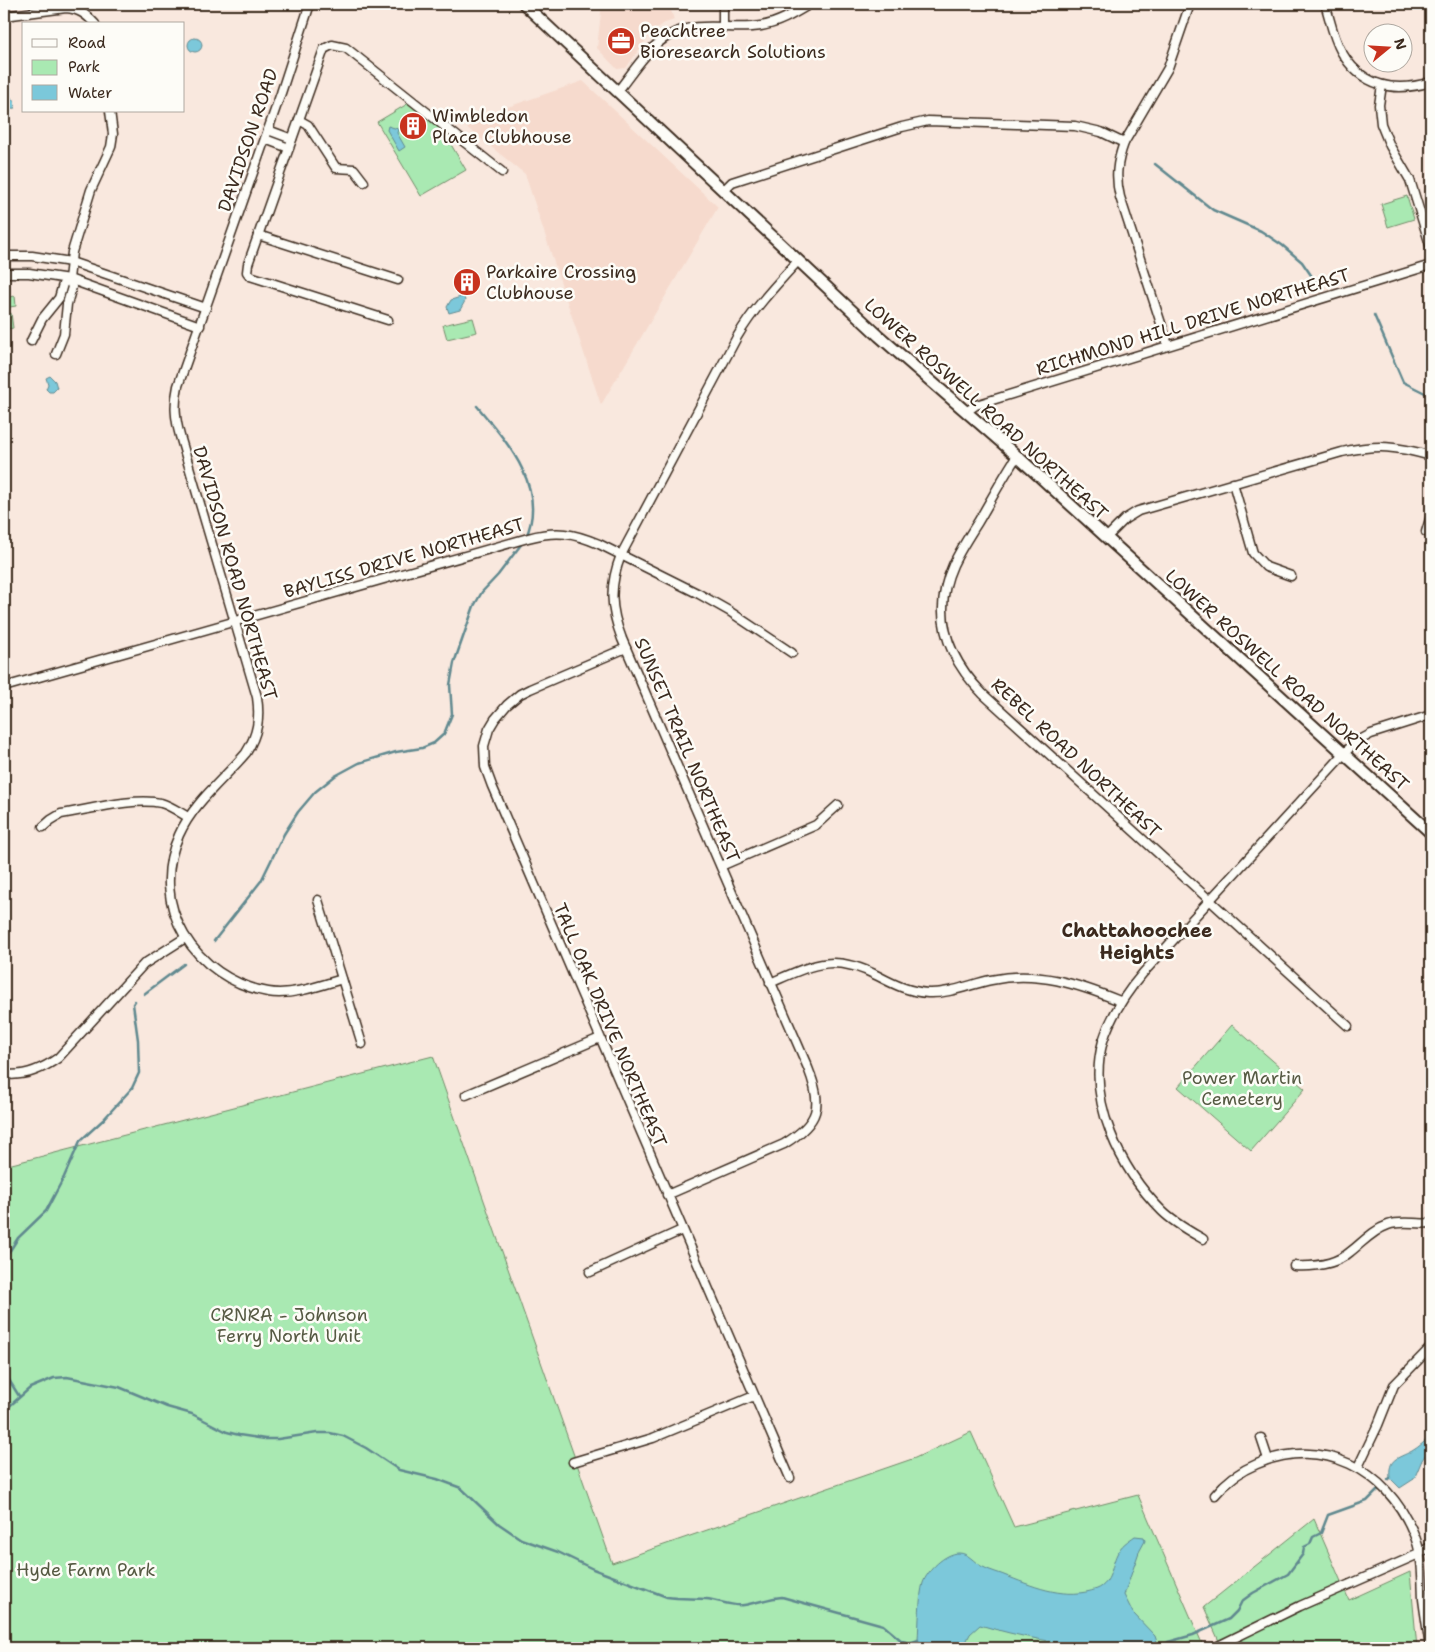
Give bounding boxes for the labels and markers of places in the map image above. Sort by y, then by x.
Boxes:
place label: Peachtree Bioresearch Solutions [640,19,826,64]
office icon: Peachtree Bioresearch Solutions [606,26,636,56]
place label: Wimbledon Place Clubhouse [432,104,572,149]
building icon: Wimbledon Place Clubhouse [398,111,428,141]
place label: Parkaire Crossing Clubhouse [486,260,636,305]
building icon: Parkaire Crossing Clubhouse [452,267,482,297]

